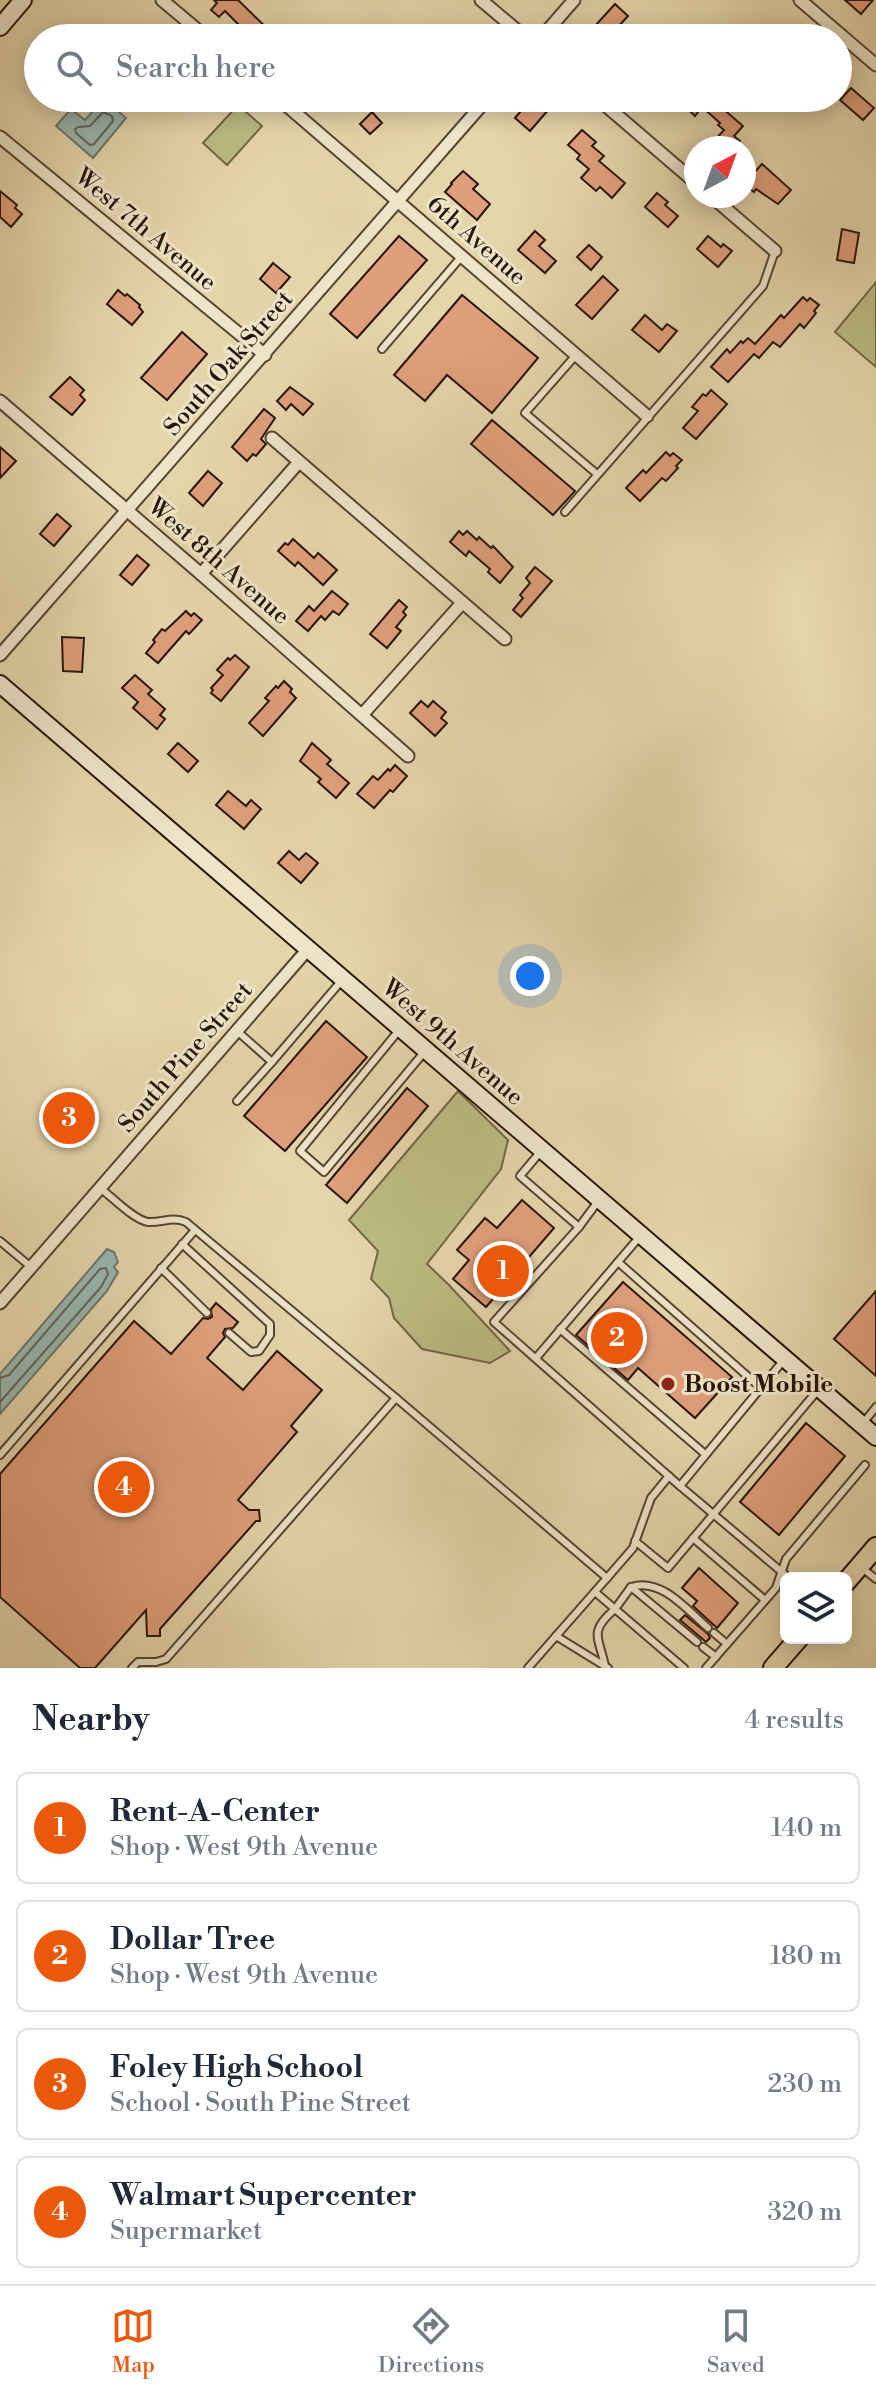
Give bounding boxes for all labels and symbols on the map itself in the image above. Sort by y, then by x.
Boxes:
north arrow [684,136,756,208]
street label: West 7th Avenue [68,161,222,298]
street label: 6th Avenue [421,190,532,292]
street label: South Oak Street [158,285,300,442]
street label: West 8th Avenue [140,491,295,632]
your location [510,956,550,996]
street label: West 9th Avenue [375,972,529,1113]
street label: South Pine Street [112,976,260,1139]
pin: 3 [43,1088,95,1148]
pin: 1 [477,1241,529,1301]
pin: 2 [591,1308,643,1368]
place label: Boost Mobile [684,1370,833,1400]
marker: Boost Mobile [659,1375,677,1393]
pin: 4 [98,1457,150,1517]

